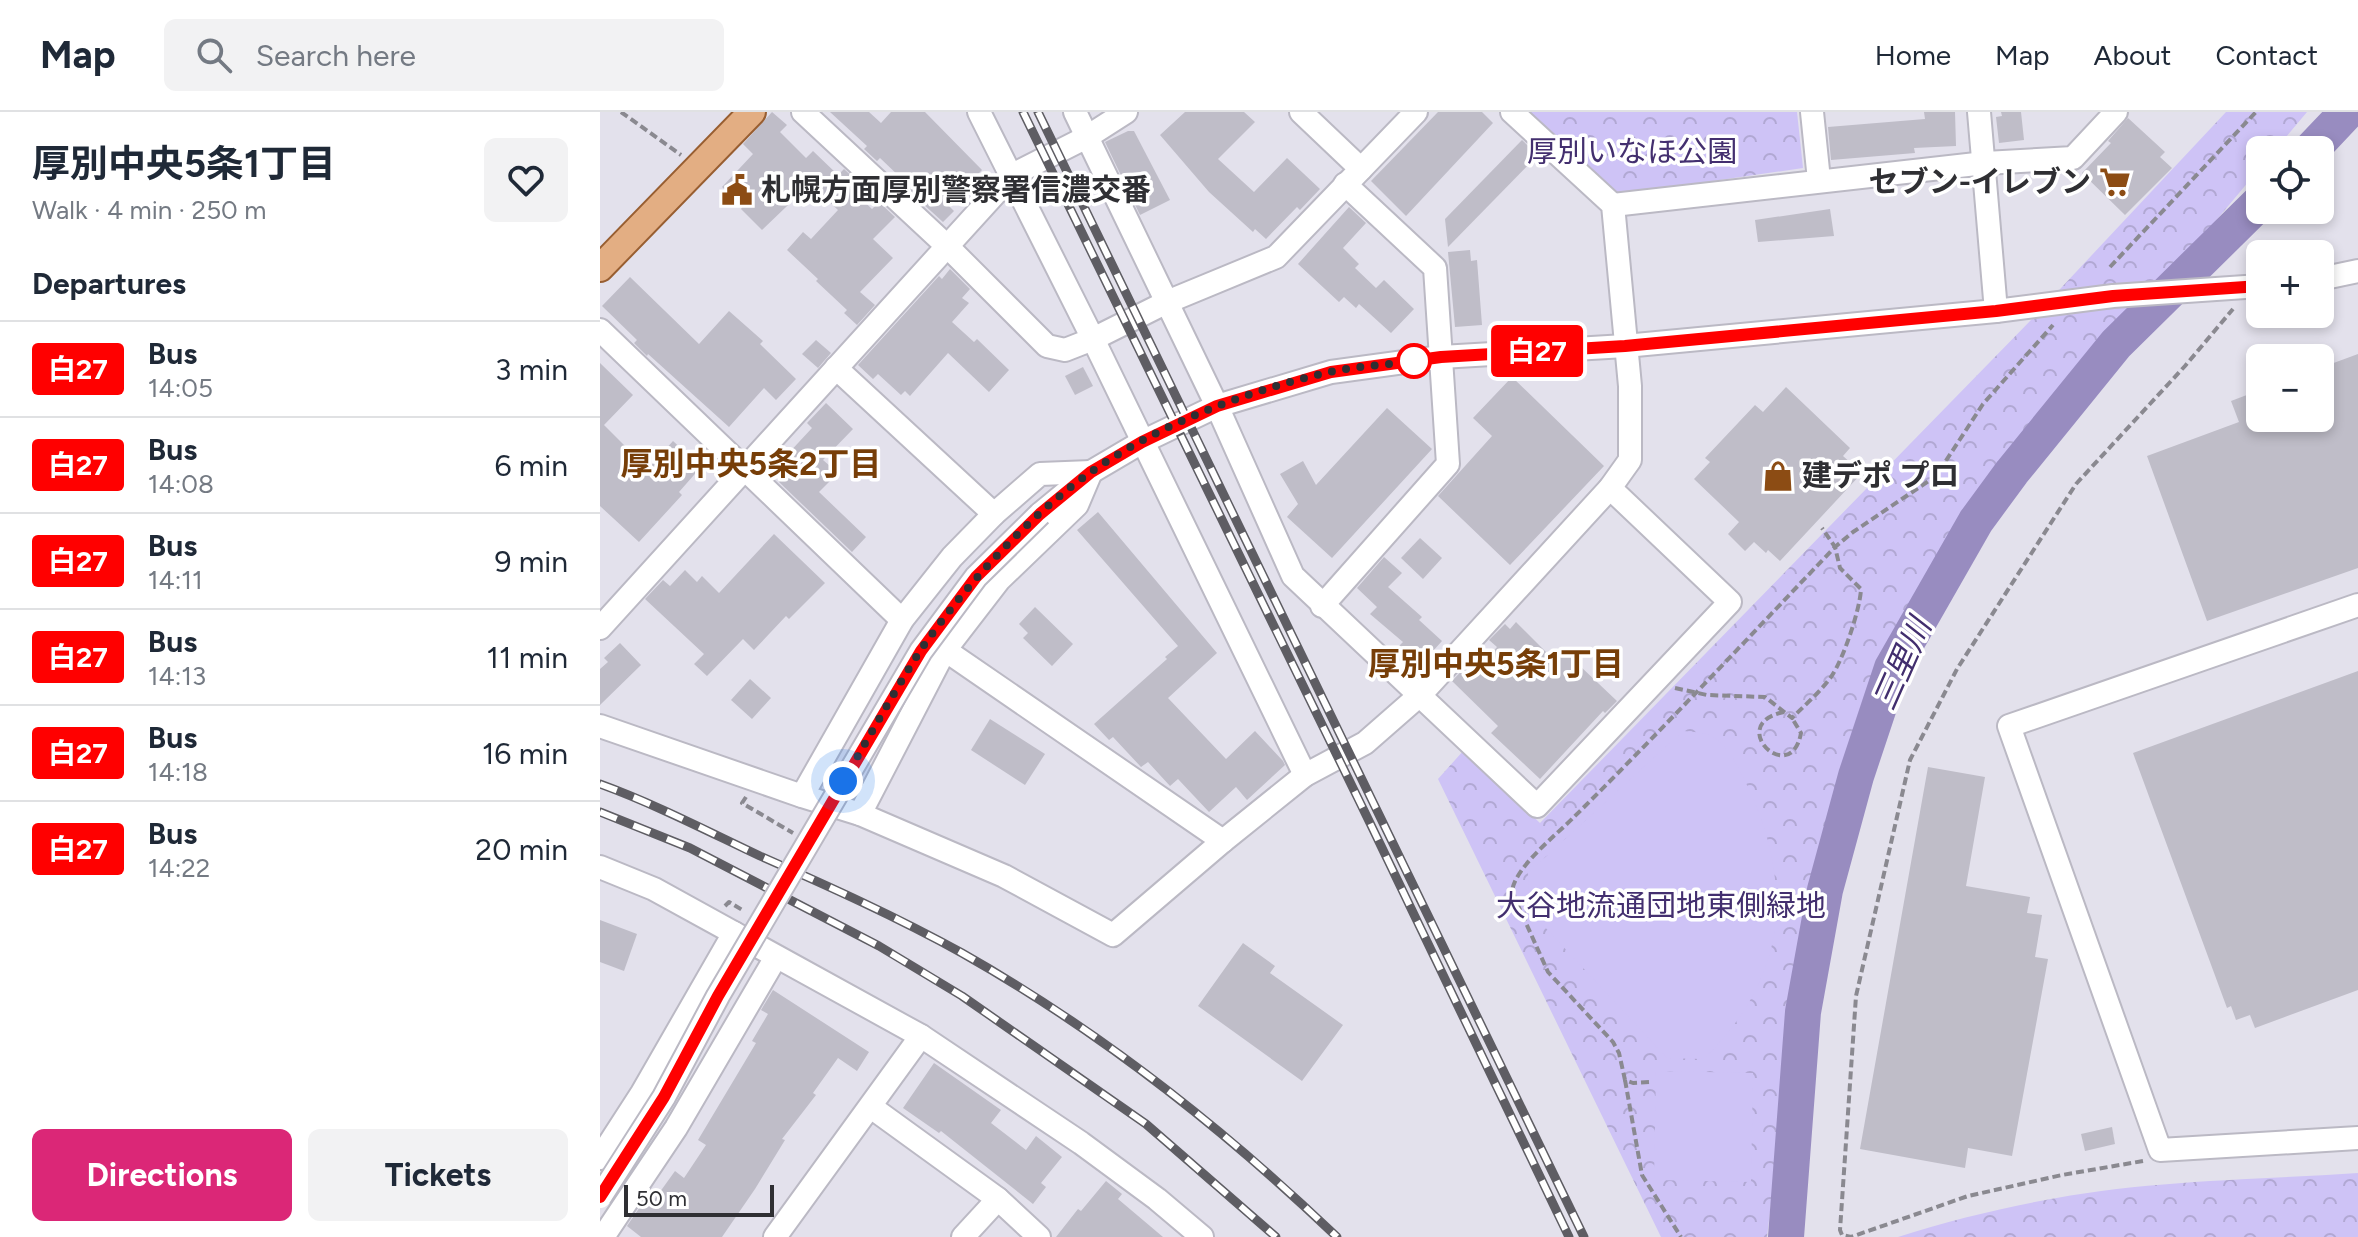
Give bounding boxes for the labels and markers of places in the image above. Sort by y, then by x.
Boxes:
place label: セブン-イレブン [1869,163,2091,200]
supermarket icon: セブン-イレブン [2098,165,2132,199]
place label: 札幌方面厚別警察署信濃交番 [761,171,1151,208]
public building icon: 札幌方面厚別警察署信濃交番 [720,173,754,207]
unlabelled marker [1397,344,1431,378]
place label: 建デポ プロ [1802,457,1959,494]
shop icon: 建デポ プロ [1761,459,1795,493]

